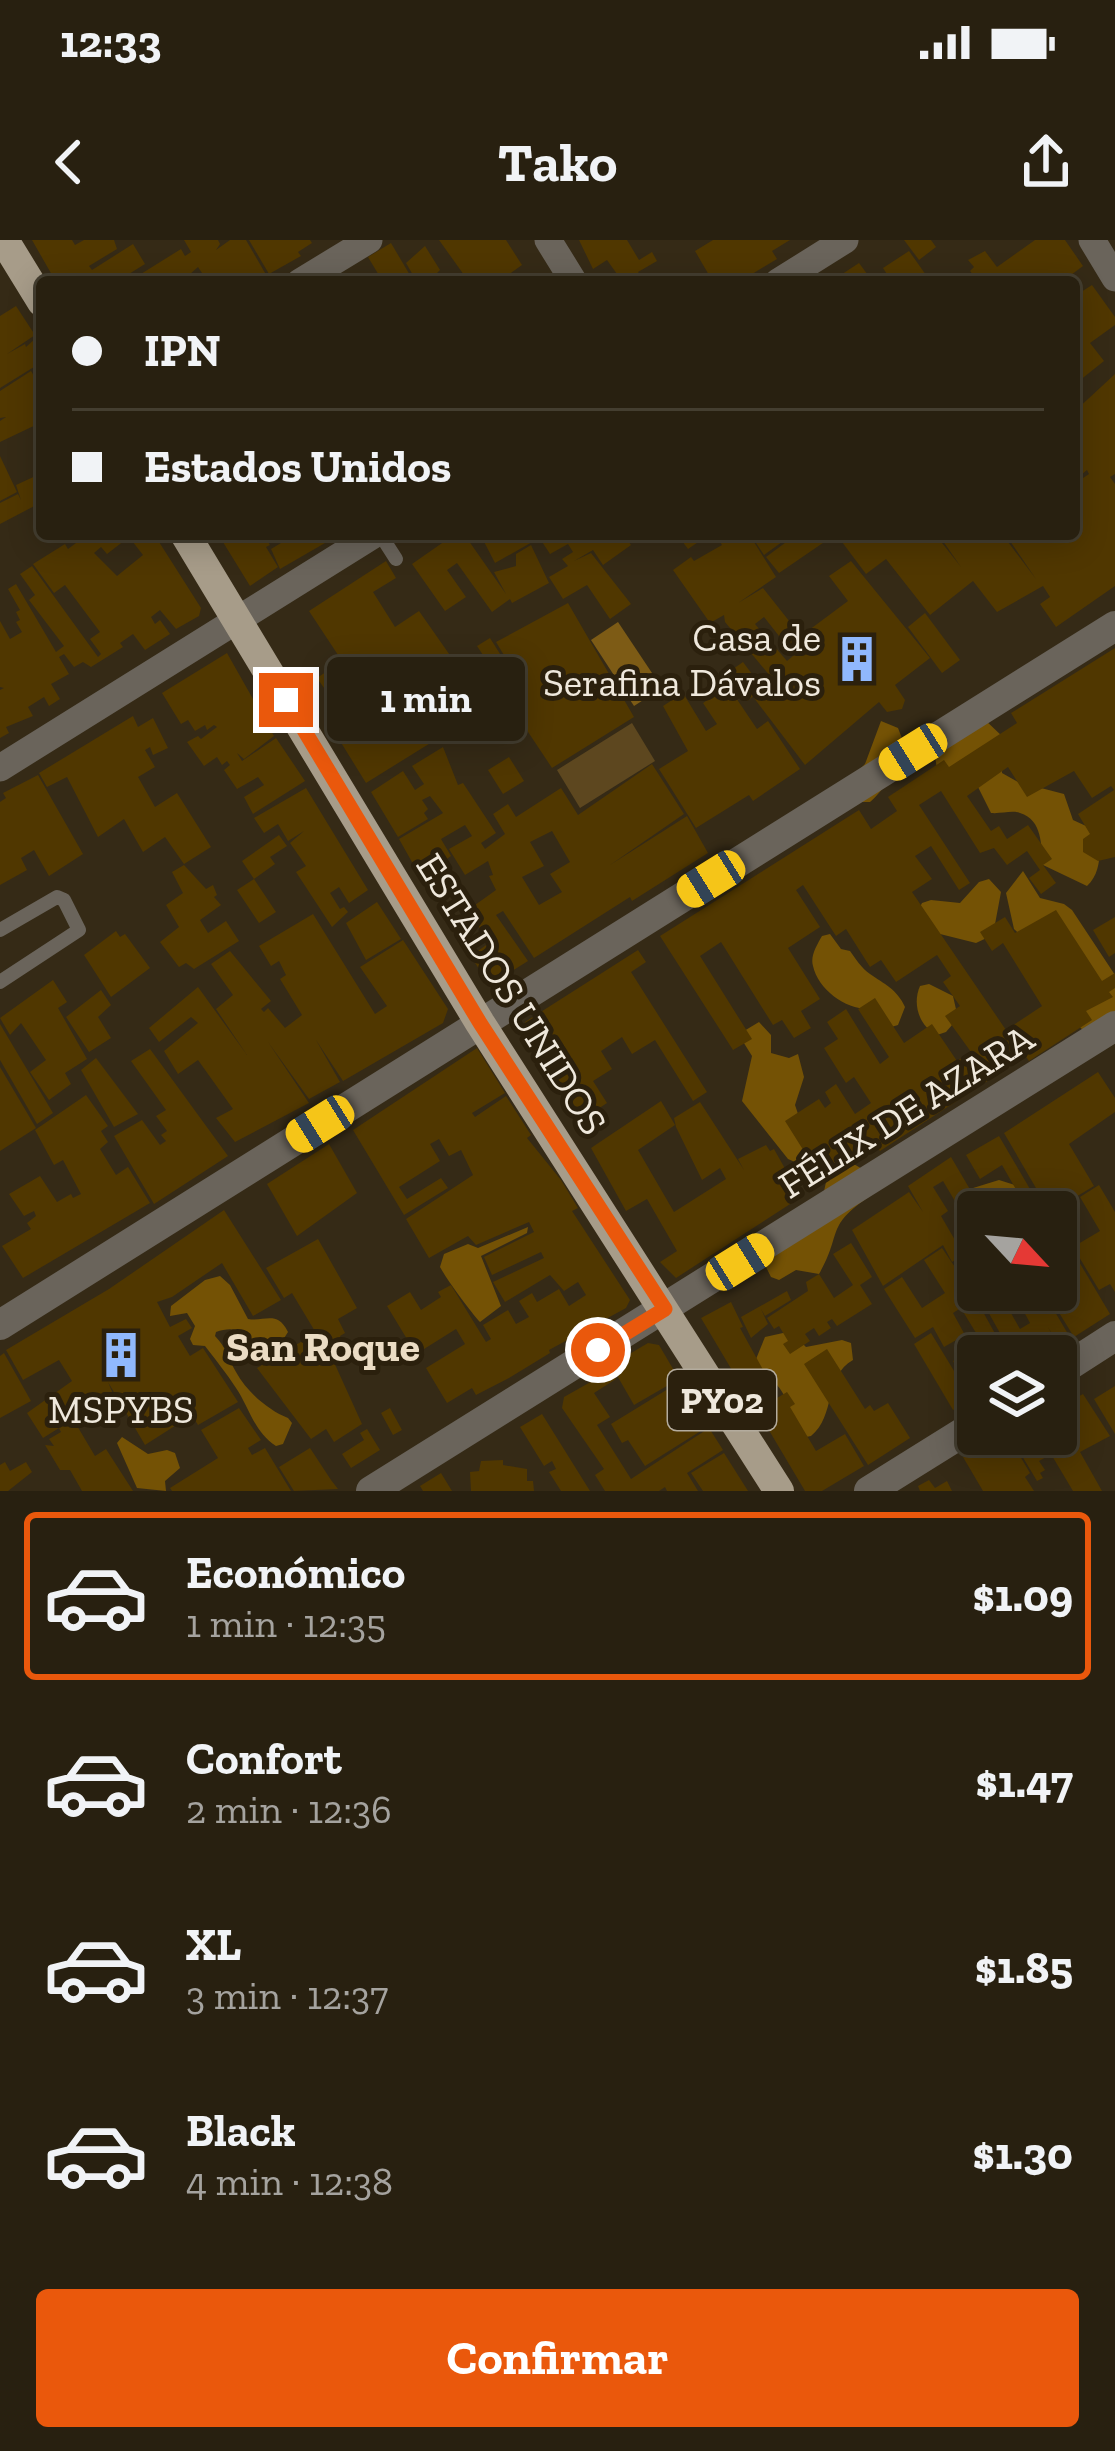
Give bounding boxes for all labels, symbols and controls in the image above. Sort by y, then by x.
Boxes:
text: 12:33 [60,15,161,69]
icon: back [36,129,102,195]
icon: share [1013,129,1079,195]
text: Tako [498,130,617,195]
text: IPN [144,324,221,378]
text: Estados Unidos [144,440,451,494]
place label: Casa de Serafina Dávalos [543,614,821,706]
building icon: Casa de Serafina Dávalos [832,634,882,684]
callout: 1 min [328,658,526,742]
route end [259,673,313,727]
text: 1 min [380,675,472,722]
car [873,718,953,786]
street label: ESTADOS UNIDOS [407,845,617,1143]
car [671,845,751,913]
street label: FÉLIX DE AZARA [770,1013,1043,1208]
car [280,1090,360,1158]
north arrow [957,1191,1077,1311]
map controls [957,1191,1077,1455]
car [700,1228,780,1296]
district label: San Roque [226,1321,420,1372]
route start [571,1323,625,1377]
building icon: MSPYBS [96,1330,146,1380]
button: layers [957,1335,1077,1455]
road number: PY02 [668,1370,776,1430]
place label: MSPYBS [48,1386,194,1433]
icon: car [42,1542,150,1650]
text: Económico [186,1546,405,1600]
text: $1.09 [972,1569,1073,1623]
text: 1 min · 12:35 [186,1600,386,1647]
icon: car [42,1728,150,1836]
text: Confort [186,1732,342,1786]
text: $1.47 [975,1755,1073,1809]
text: 2 min · 12:36 [186,1786,392,1833]
icon: car [42,1914,150,2022]
text: XL [186,1918,241,1972]
text: $1.85 [975,1941,1073,1995]
text: 3 min · 12:37 [186,1972,388,2019]
icon: car [42,2100,150,2208]
text: Black [186,2104,296,2158]
text: $1.30 [973,2127,1073,2181]
text: 4 min · 12:38 [186,2158,393,2205]
button: Confirmar [36,2289,1079,2427]

